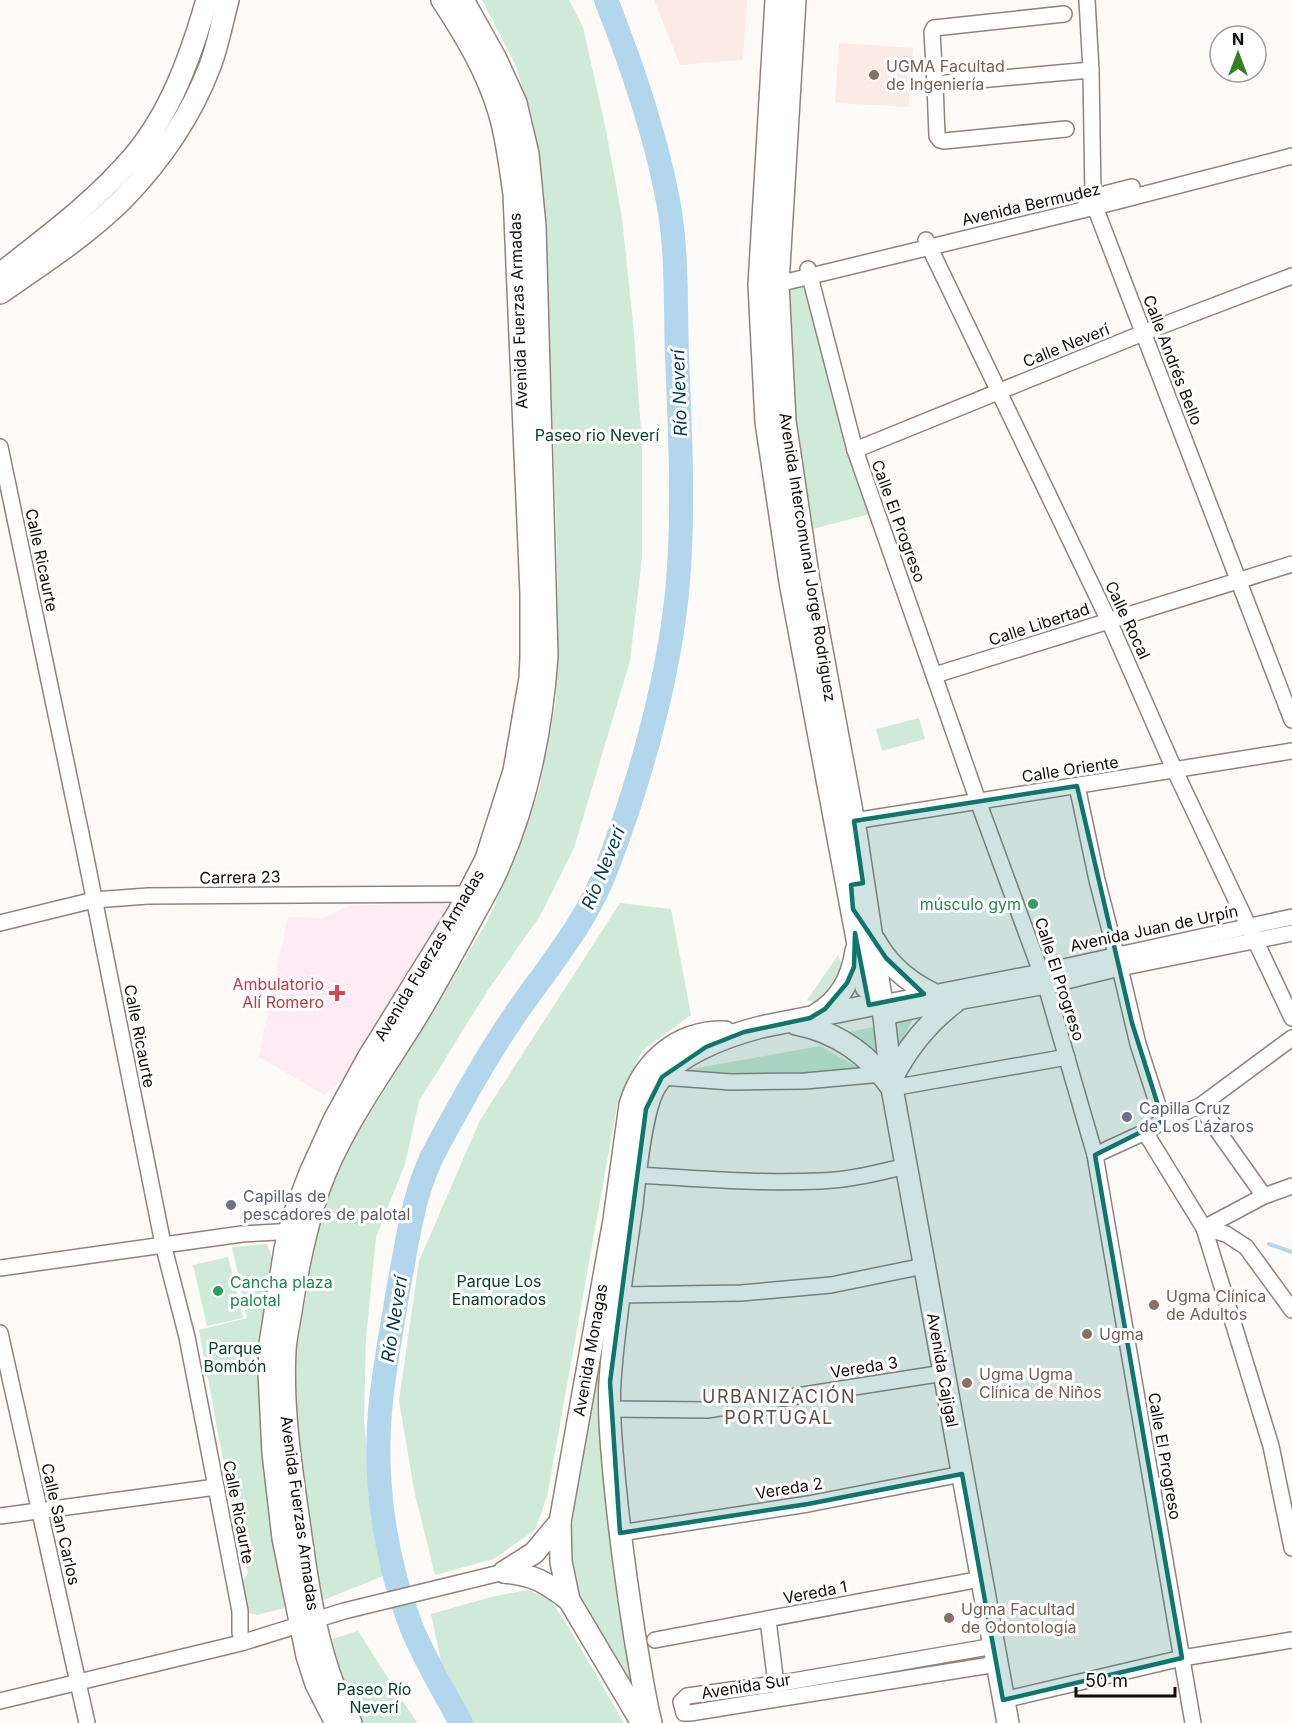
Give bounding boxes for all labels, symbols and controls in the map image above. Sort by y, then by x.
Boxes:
north arrow [1208,24,1268,84]
text: N [1232,29,1244,49]
place label: UGMA Facultad de Ingeniería [886,56,1005,94]
marker: UGMA Facultad de Ingeniería [867,68,881,82]
street label: Avenida Bermudez [960,178,1102,230]
street label: Avenida Fuerzas Armadas [505,212,531,410]
street label: Calle Andrés Bello [1139,292,1207,428]
street label: Calle Neverí [1020,319,1112,371]
water label: Río Neverí [667,348,691,437]
street label: Avenida Intercomunal Jorge Rodriguez [775,411,841,703]
park label: Paseo rio Neverí [535,425,659,445]
street label: Calle El Progreso [868,457,930,585]
street label: Calle Ricaurte [21,507,63,613]
street label: Calle Rocal [1101,578,1155,662]
street label: Calle Libertad [986,598,1092,650]
street label: Calle Oriente [1020,751,1120,787]
water label: Río Neverí [577,822,630,912]
street label: Carrera 23 [199,866,281,888]
street label: Avenida Fuerzas Armadas [370,866,488,1044]
place label: músculo gym [920,894,1021,914]
marker: músculo gym [1026,897,1040,911]
street label: Avenida Juan de Urpín [1068,900,1240,956]
street label: Calle El Progreso [1031,915,1089,1043]
place label: Ambulatorio Alí Romero [232,974,324,1012]
street label: Calle Ricaurte [120,983,160,1089]
marker: Ambulatorio Alí Romero [328,984,346,1002]
place label: Capilla Cruz de Los Lázaros [1139,1098,1254,1136]
marker: Capilla Cruz de Los Lázaros [1120,1110,1134,1124]
place label: Capillas de pescadores de palotal [243,1186,410,1224]
marker: Capillas de pescadores de palotal [224,1198,238,1212]
park label: Parque Los Enamorados [452,1271,546,1309]
place label: Cancha plaza palotal [230,1272,333,1310]
water label: Río Neverí [377,1273,411,1364]
street label: Avenida Monagas [568,1282,612,1418]
marker: Cancha plaza palotal [211,1284,225,1298]
place label: Ugma Clínica de Adultos [1166,1286,1266,1324]
marker: Ugma Clínica de Adultos [1147,1298,1161,1312]
street label: Avenida Cajigal [923,1311,963,1429]
place label: Ugma [1099,1324,1144,1344]
marker: Ugma [1080,1327,1094,1341]
park label: Parque Bombón [204,1338,266,1376]
street label: Vereda 3 [829,1352,899,1382]
place label: Ugma Ugma Clínica de Niños [979,1364,1102,1402]
marker: Ugma Ugma Clínica de Niños [960,1376,974,1390]
district label: URBANIZACIÓN PORTUGAL [702,1385,856,1428]
street label: Calle El Progreso [1144,1391,1186,1521]
street label: Avenida Fuerzas Armadas [276,1414,324,1612]
street label: Calle Ricaurte [219,1459,259,1565]
street label: Calle San Carlos [37,1461,85,1587]
street label: Vereda 2 [754,1473,824,1503]
street label: Vereda 1 [781,1576,849,1608]
place label: Ugma Facultad de Odontología [961,1599,1077,1637]
marker: Ugma Facultad de Odontología [942,1611,956,1625]
scale bar [1076,1660,1175,1698]
street label: Avenida Sur [700,1669,792,1703]
text: 50 m [1085,1670,1128,1691]
park label: Paseo Río Neverí [337,1679,411,1717]

